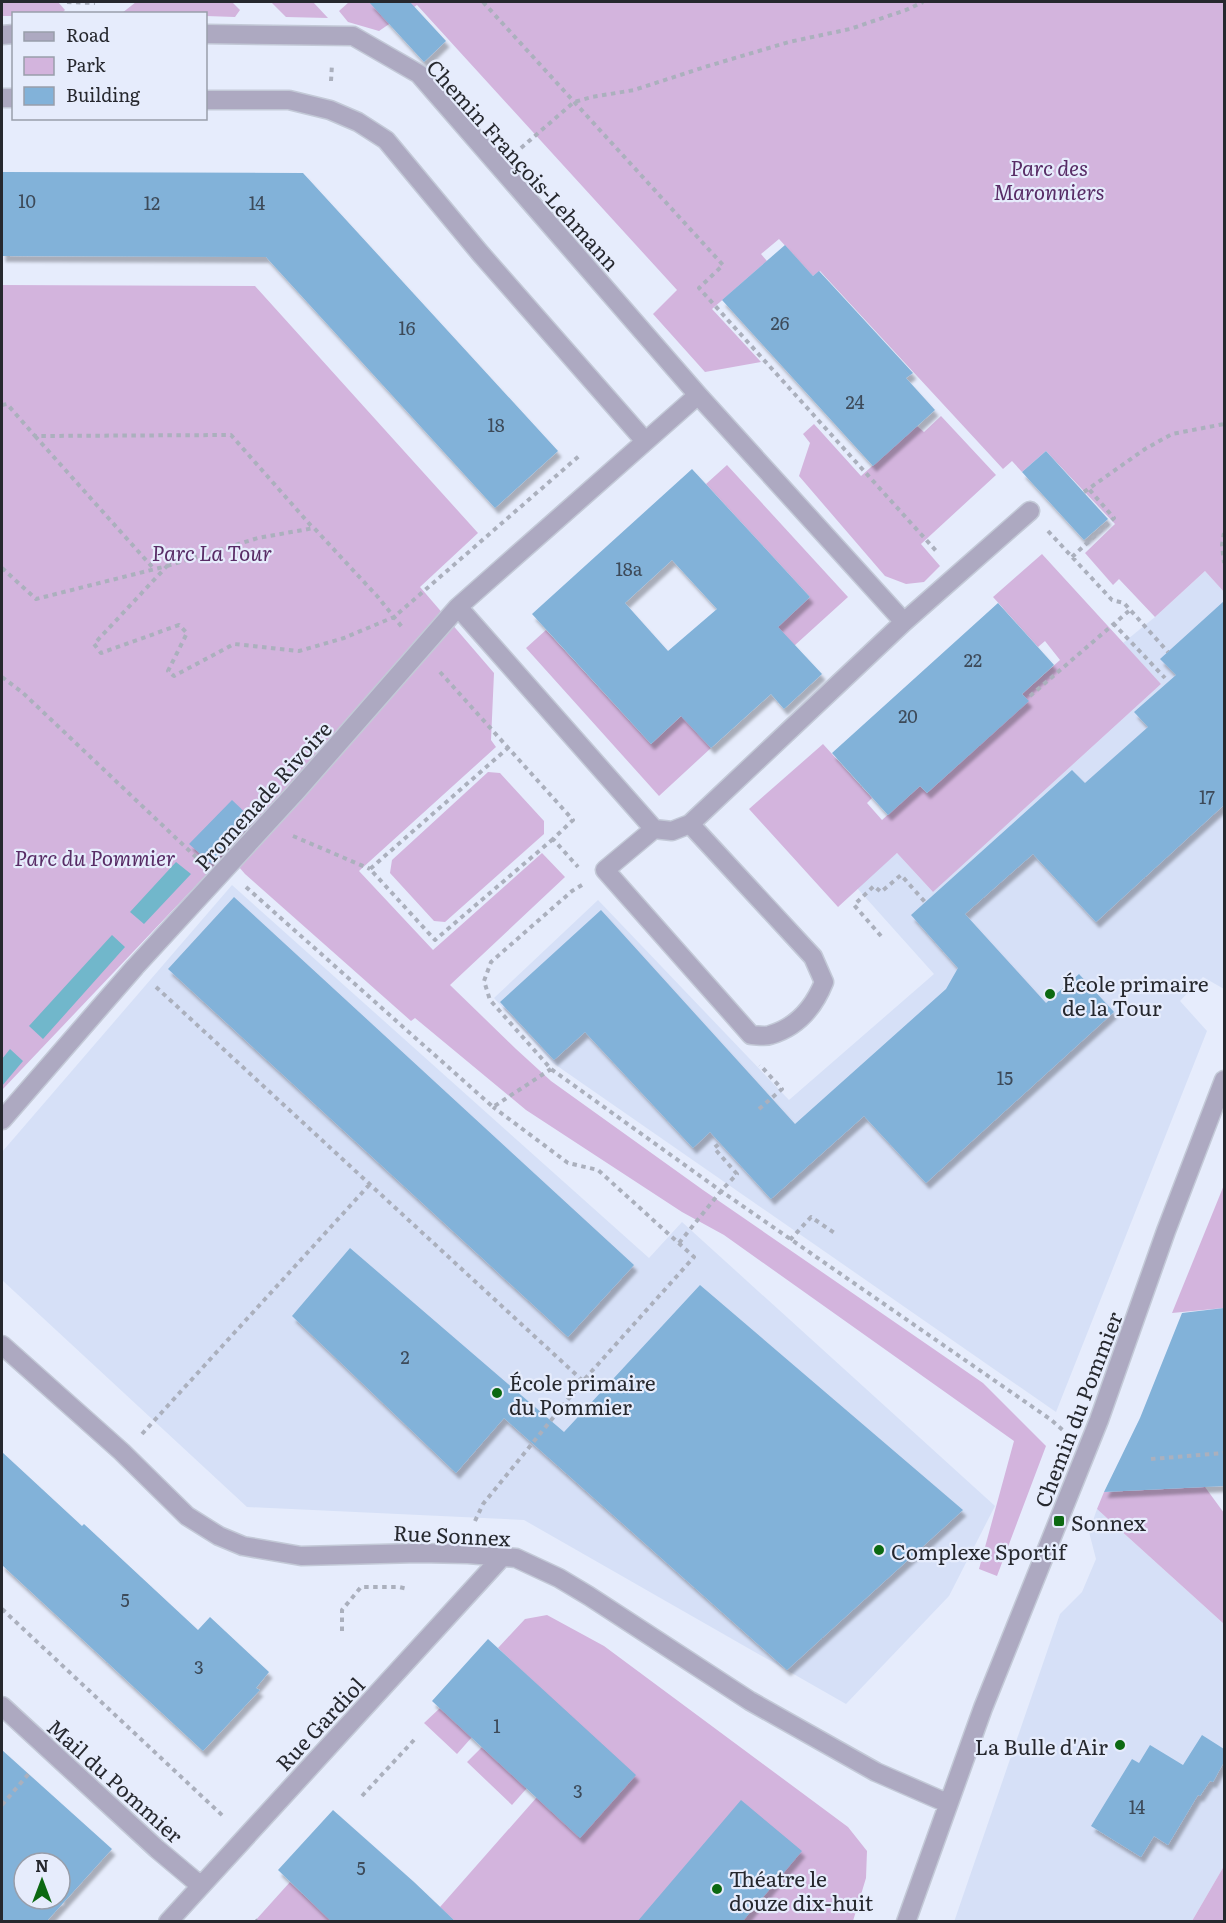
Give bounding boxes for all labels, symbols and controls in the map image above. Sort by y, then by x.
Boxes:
legend [12,12,207,120]
text: Road [66,21,110,48]
text: Park [66,51,107,78]
street label: Chemin François-Lehmann [420,51,628,277]
text: Building [66,81,141,108]
park label: Parc des Maronniers [994,151,1104,206]
house number: 10 [18,187,36,214]
house number: 12 [144,189,160,216]
house number: 14 [249,189,265,216]
house number: 26 [771,309,790,336]
house number: 16 [399,314,416,341]
house number: 24 [845,388,865,415]
house number: 18 [487,411,505,438]
park label: Parc La Tour [152,536,272,567]
house number: 18a [616,555,643,582]
house number: 22 [964,646,982,673]
house number: 20 [898,702,918,729]
street label: Promenade Rivoire [186,713,338,877]
house number: 17 [1199,783,1215,810]
park label: Parc du Pommier [14,841,176,872]
place label: École primaire de la Tour [1062,967,1209,1022]
marker: École primaire de la Tour [1043,987,1057,1001]
house number: 15 [997,1064,1013,1091]
street label: Chemin du Pommier [1025,1307,1129,1511]
house number: 2 [400,1343,410,1370]
place label: École primaire du Pommier [509,1366,656,1421]
marker: École primaire du Pommier [490,1386,504,1400]
place label: Sonnex [1071,1506,1146,1537]
marker: Sonnex [1052,1514,1066,1528]
street label: Rue Sonnex [392,1515,512,1553]
place label: Complexe Sportif [891,1535,1068,1566]
marker: Complexe Sportif [872,1543,886,1557]
house number: 5 [120,1586,130,1613]
house number: 3 [194,1653,204,1680]
street label: Rue Gardiol [267,1669,371,1777]
street label: Mail du Pommier [41,1711,191,1849]
house number: 1 [493,1712,501,1739]
place label: La Bulle d'Air [975,1730,1108,1761]
marker: La Bulle d'Air [1113,1738,1127,1752]
house number: 3 [573,1777,583,1804]
house number: 14 [1129,1793,1145,1820]
north arrow [12,1851,72,1911]
text: N [35,1853,49,1877]
house number: 5 [356,1854,366,1881]
place label: Théatre le douze dix-huit [729,1862,874,1917]
marker: Théatre le douze dix-huit [710,1882,724,1896]

